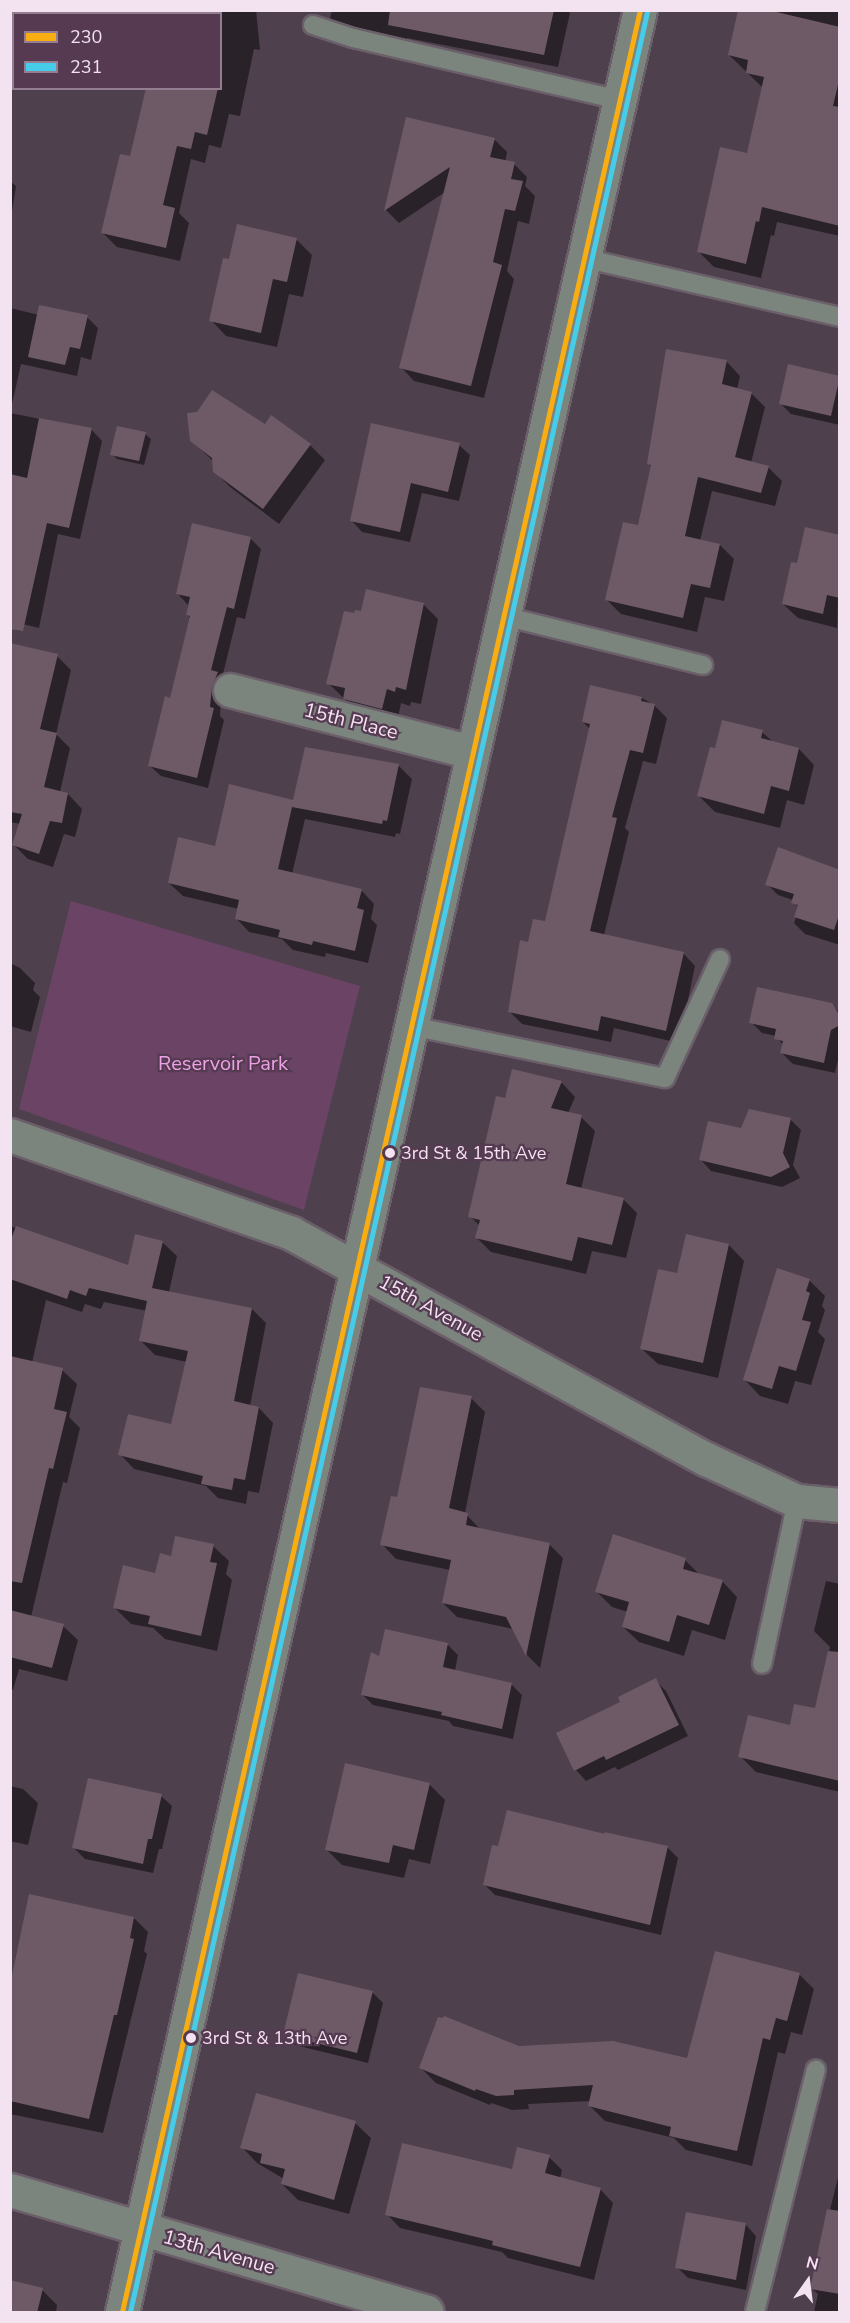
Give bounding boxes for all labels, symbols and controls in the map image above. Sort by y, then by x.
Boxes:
legend [12,12,222,90]
text: 230 [70,25,102,49]
text: 231 [70,55,102,79]
street label: 15th Place [301,698,401,744]
park label: Reservoir Park [158,1051,288,1075]
place label: 3rd St & 15th Ave [401,1142,546,1164]
marker: 3rd St & 15th Ave [384,1147,396,1159]
street label: 15th Avenue [375,1269,487,1347]
place label: 3rd St & 13th Ave [202,2027,347,2049]
marker: 3rd St & 13th Ave [185,2032,197,2044]
street label: 13th Avenue [160,2225,278,2279]
north arrow [778,2251,838,2311]
text: N [804,2251,821,2276]

